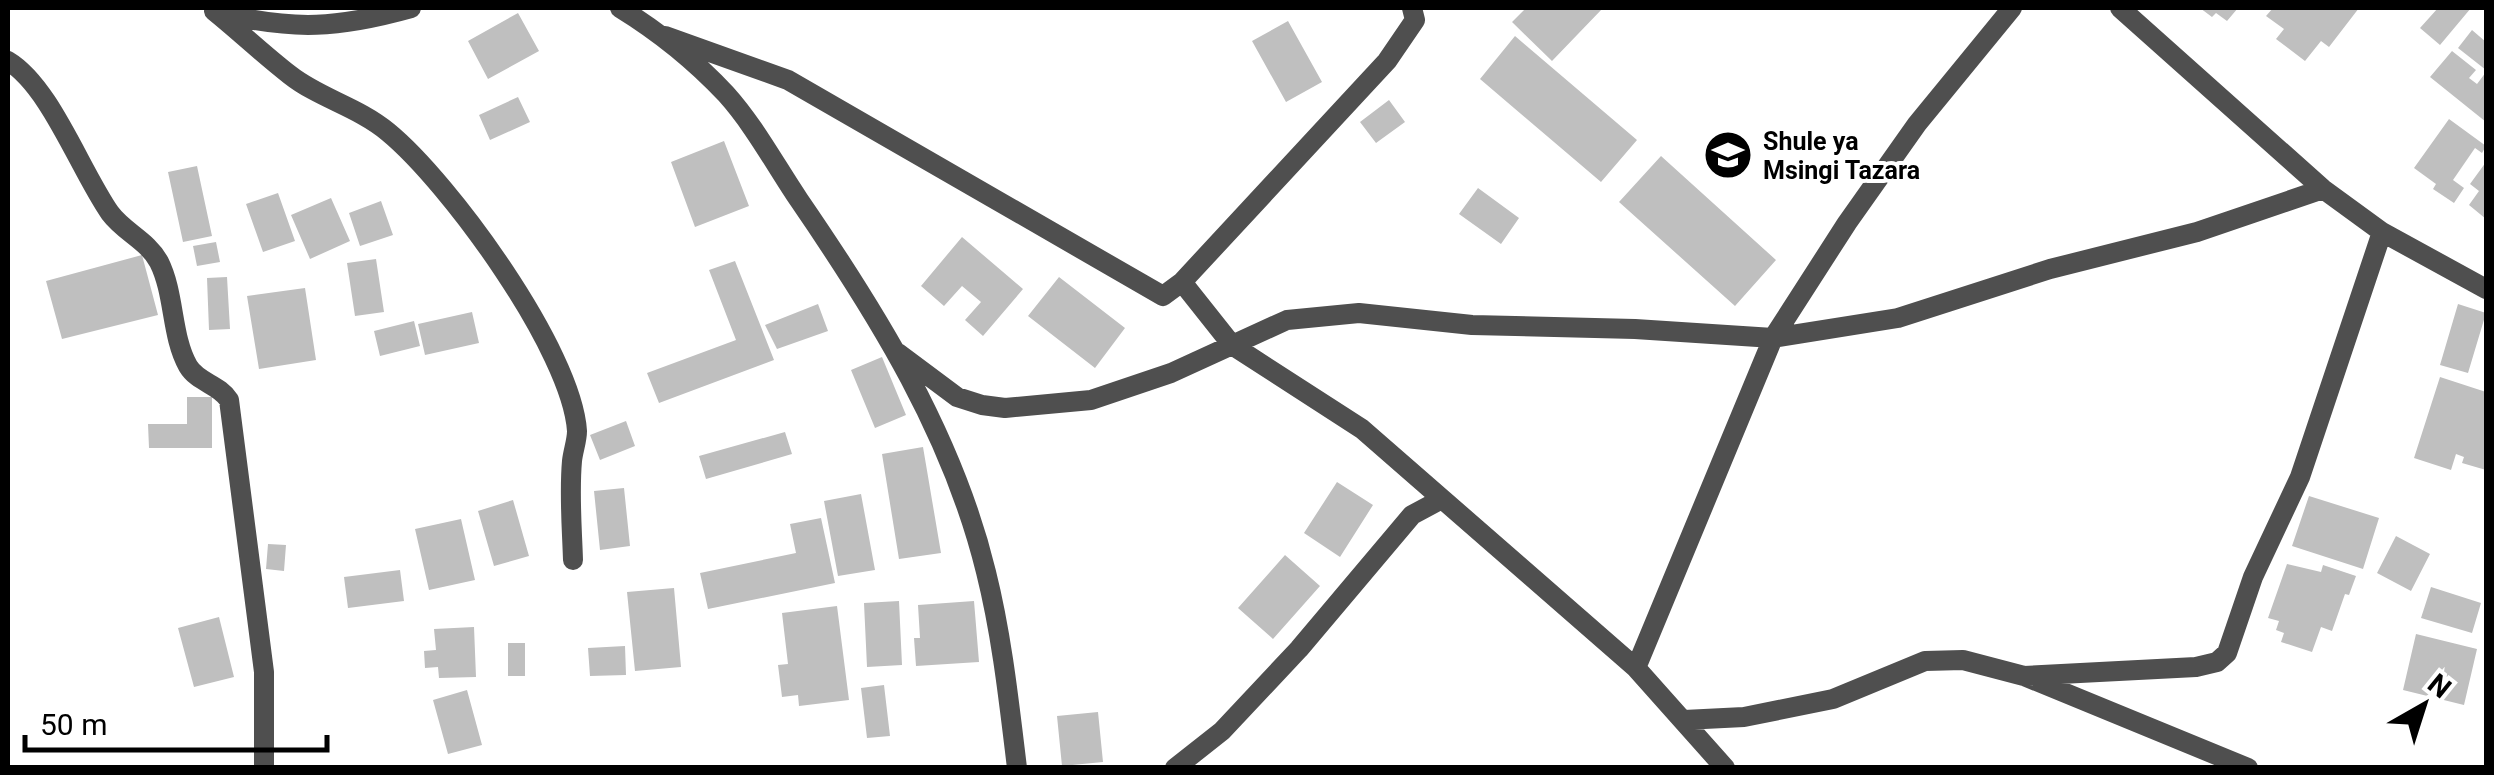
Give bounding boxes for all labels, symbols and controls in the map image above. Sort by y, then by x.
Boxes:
place label: Shule ya Msingi Tazara [1763,127,1920,185]
school or university icon: Shule ya Msingi Tazara [1702,129,1754,181]
north arrow [2374,655,2474,755]
text: N [2421,667,2457,705]
scale bar [25,690,328,752]
text: 50 m [40,707,107,742]

